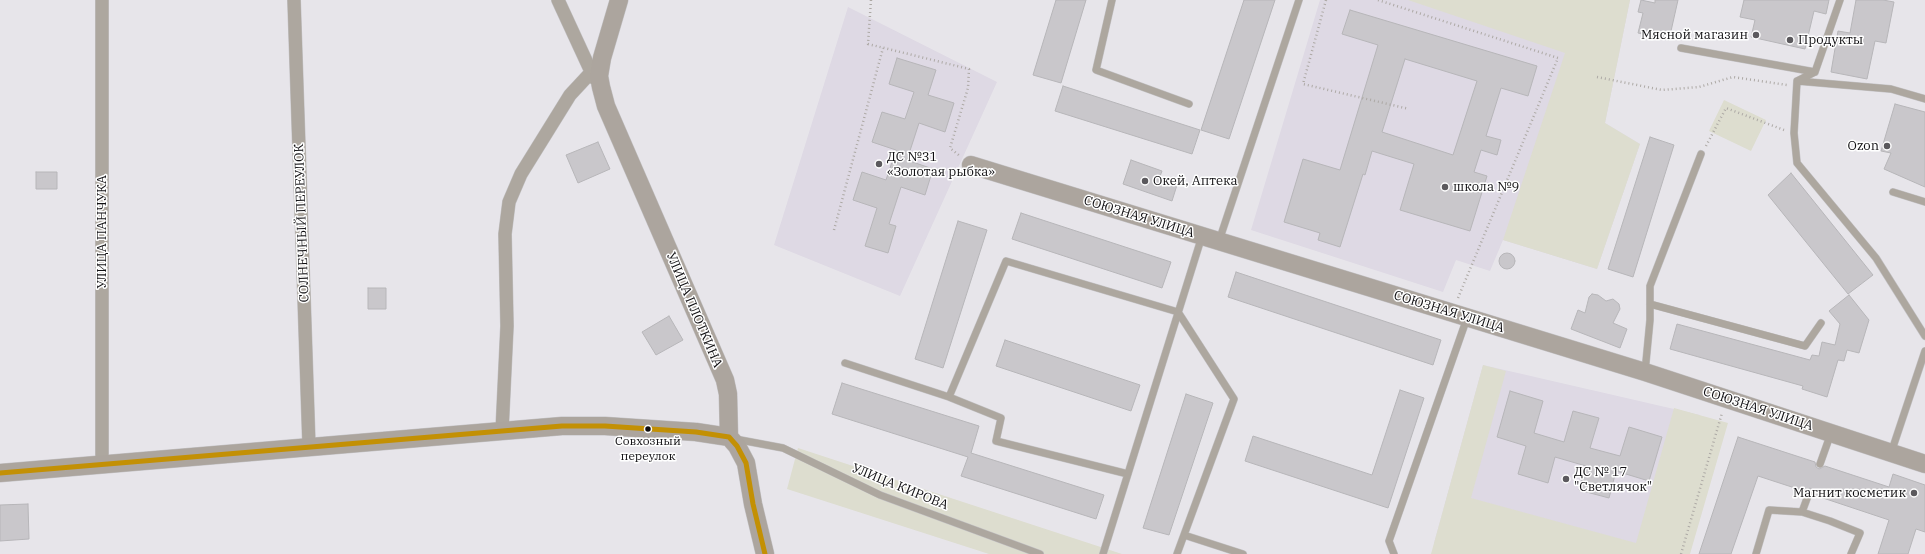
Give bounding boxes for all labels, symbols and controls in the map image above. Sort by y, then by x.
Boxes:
place label: Мясной магазин [1641,27,1748,43]
marker: Мясной магазин [1751,30,1761,40]
place label: Продукты [1798,32,1863,48]
marker: Продукты [1785,35,1795,45]
place label: Ozon [1848,138,1879,154]
marker: Ozon [1882,141,1892,151]
street label: СОЛНЕЧНЫЙ ПЕРЕУЛОК [291,143,313,303]
place label: ДС №31 «Золотая рыбка» [887,149,995,180]
marker: ДС №31 «Золотая рыбка» [874,159,884,169]
place label: Окей, Аптека [1153,173,1238,189]
street label: УЛИЦА ПАНЧУКА [94,175,110,289]
marker: Окей, Аптека [1140,176,1150,186]
place label: школа №9 [1453,179,1519,195]
marker: школа №9 [1440,182,1450,192]
street label: СОЮЗНАЯ УЛИЦА [1082,193,1196,241]
street label: УЛИЦА ПЛОТКИНА [663,250,725,370]
street label: СОЮЗНАЯ УЛИЦА [1392,288,1506,336]
street label: СОЮЗНАЯ УЛИЦА [1701,384,1815,434]
marker: Совхозный переулок [643,424,653,434]
place label: Совхозный переулок [615,435,681,463]
street label: УЛИЦА КИРОВА [850,461,950,513]
place label: ДС № 17 "Светлячок" [1574,464,1652,495]
marker: ДС № 17 "Светлячок" [1561,474,1571,484]
place label: Магнит косметик [1793,485,1906,501]
marker: Магнит косметик [1909,488,1919,498]

